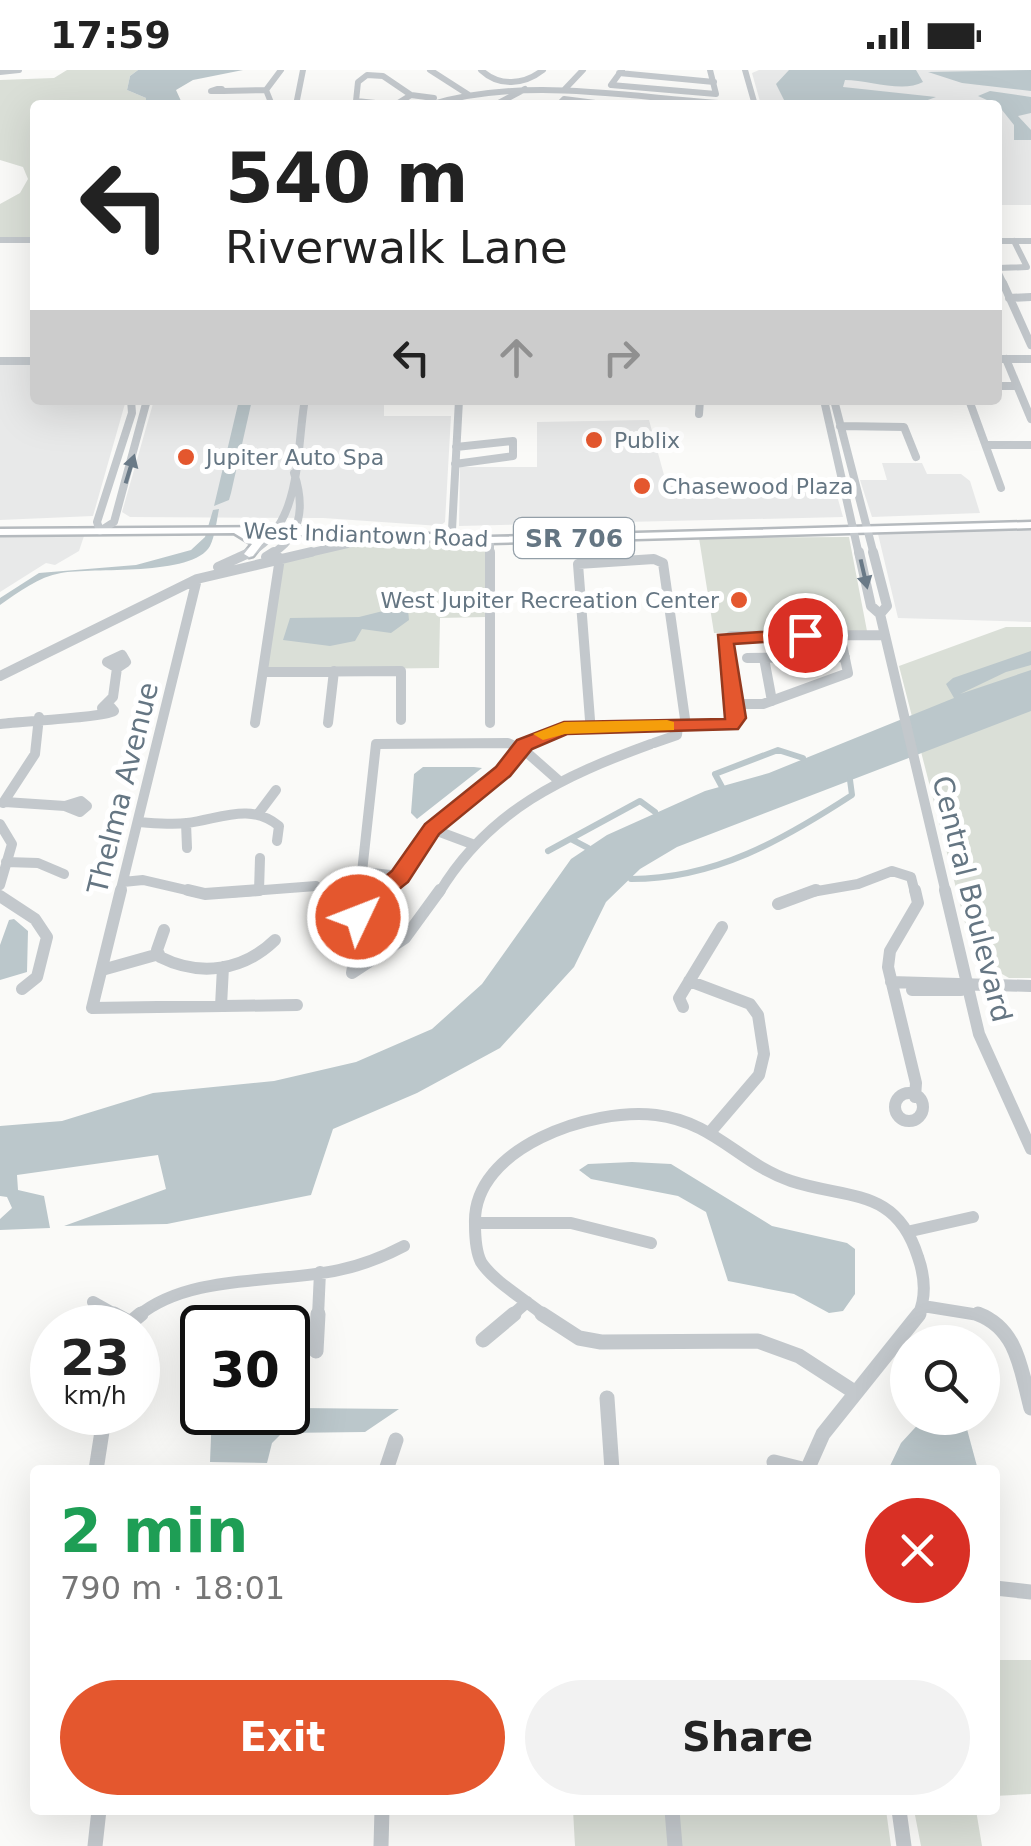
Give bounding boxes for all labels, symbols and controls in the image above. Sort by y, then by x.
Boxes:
text: 17:59 [50,13,171,57]
text: 540 m [225,137,468,219]
icon: left [60,140,190,270]
text: Riverwalk Lane [225,221,568,274]
icon: left [384,330,439,385]
icon: ahead [489,330,544,385]
icon: right [594,330,649,385]
place label: Publix [614,428,680,453]
marker: Publix [583,429,605,451]
place label: Jupiter Auto Spa [204,445,384,470]
marker: Jupiter Auto Spa [175,446,197,468]
one-way arrow [123,453,138,484]
place label: Chasewood Plaza [662,474,854,499]
marker: Chasewood Plaza [631,475,653,497]
street label: West Indiantown Road [243,518,489,552]
road number: SR 706 [514,518,634,558]
one-way arrow [857,559,872,590]
place label: West Jupiter Recreation Center [381,588,720,613]
marker: West Jupiter Recreation Center [728,589,750,611]
pin [763,593,848,678]
icon: arrive [778,608,833,663]
street label: Thelma Avenue [80,679,165,898]
street label: Central Boulevard [925,773,1019,1025]
position arrow [306,865,410,969]
speed limit sign: 30 [180,1305,310,1435]
map controls [890,1325,1000,1435]
button: search [890,1325,1000,1435]
text: 23 [60,1329,130,1387]
text: km/h [63,1381,127,1410]
text: 2 min [60,1496,248,1566]
button: close [865,1498,970,1603]
text: 790 m · 18:01 [60,1569,285,1607]
button: Exit [60,1680,505,1795]
button: Share [525,1680,970,1795]

